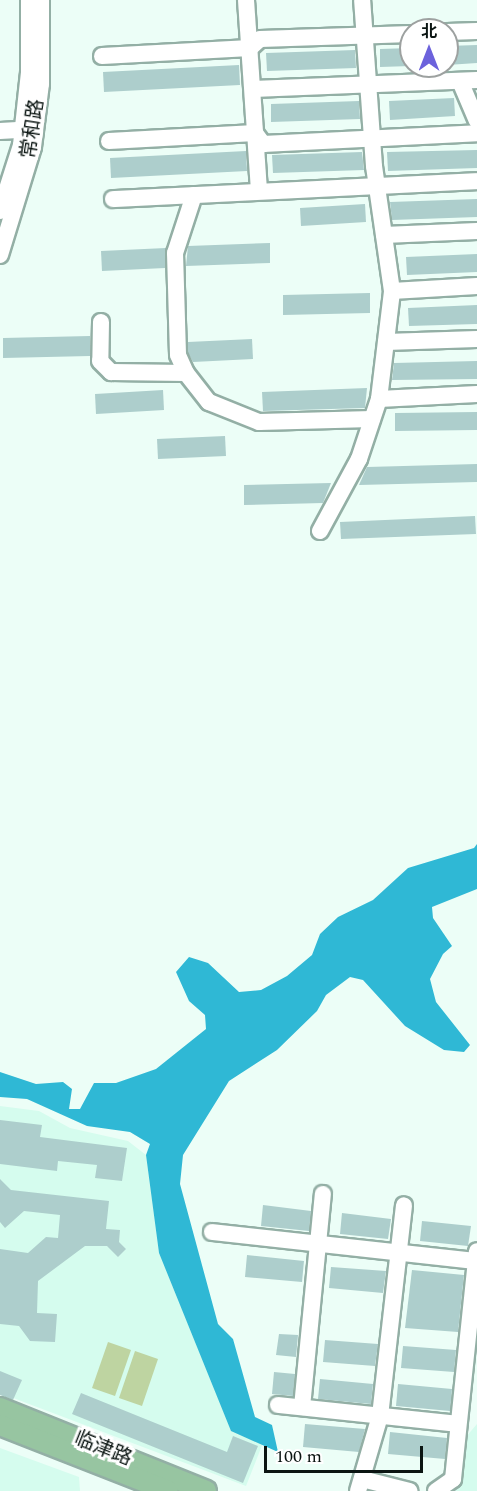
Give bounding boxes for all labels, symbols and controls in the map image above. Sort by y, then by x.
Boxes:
north arrow [399,18,459,78]
text: 北 [421,20,437,44]
street label: 常和路 [16,97,50,161]
street label: 临津路 [71,1427,135,1471]
scale bar [267,1434,426,1472]
text: 100 m [275,1443,322,1470]

